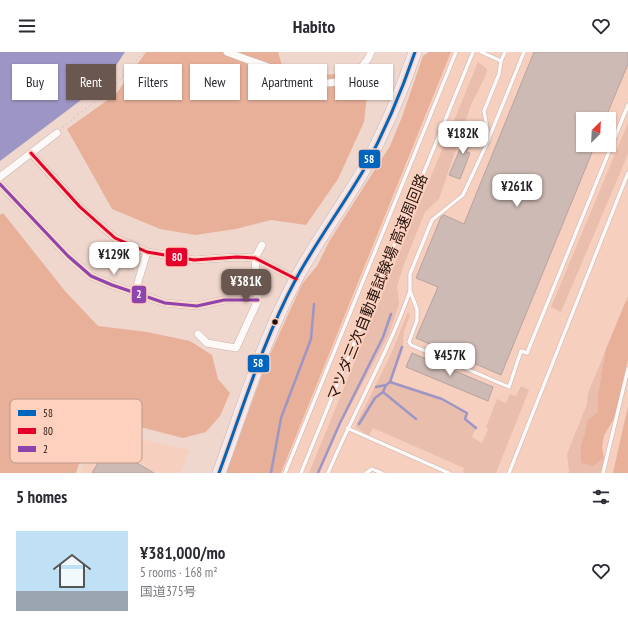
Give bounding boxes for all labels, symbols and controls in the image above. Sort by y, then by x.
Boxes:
icon: menu [16,15,38,37]
text: Habito [293,15,335,38]
icon: heart [590,15,612,37]
chip: Buy [12,64,58,100]
chip: Rent [66,64,116,100]
chip: Filters [124,64,182,100]
chip: New [190,64,240,100]
chip: Apartment [248,64,327,100]
chip: House [335,64,393,100]
north arrow [576,112,616,152]
map controls [576,112,616,152]
pin: ¥182K [435,121,491,155]
text: ¥182K [447,125,479,142]
line badge: 58 [358,149,381,169]
text: 58 [364,152,374,166]
street label: マツダ三次自動車試験場 高速周回路 [323,171,431,403]
pin: ¥261K [489,174,545,208]
text: ¥261K [501,178,533,195]
pin: ¥129K [86,242,142,276]
text: ¥129K [98,246,130,263]
line badge: 80 [165,247,188,267]
text: 80 [172,250,182,264]
pin: ¥381K [218,269,274,303]
text: ¥381K [230,273,262,290]
line badge: 2 [131,285,147,304]
text: 2 [136,287,142,301]
unlabelled marker [270,317,280,327]
pin: ¥457K [422,343,478,377]
text: ¥457K [434,347,466,364]
line badge: 58 [247,354,270,373]
text: 58 [253,356,263,370]
legend [10,399,142,463]
text: 58 [43,406,53,420]
text: 80 [43,424,53,438]
text: 2 [43,442,48,456]
text: 5 homes [16,486,67,508]
icon: filters [590,486,612,508]
text: ¥381,000/mo [140,542,225,564]
icon: home [48,547,96,595]
icon: heart [590,560,612,582]
text: 5 rooms · 168 m² [140,564,218,581]
text: 国道375号 [140,583,197,600]

